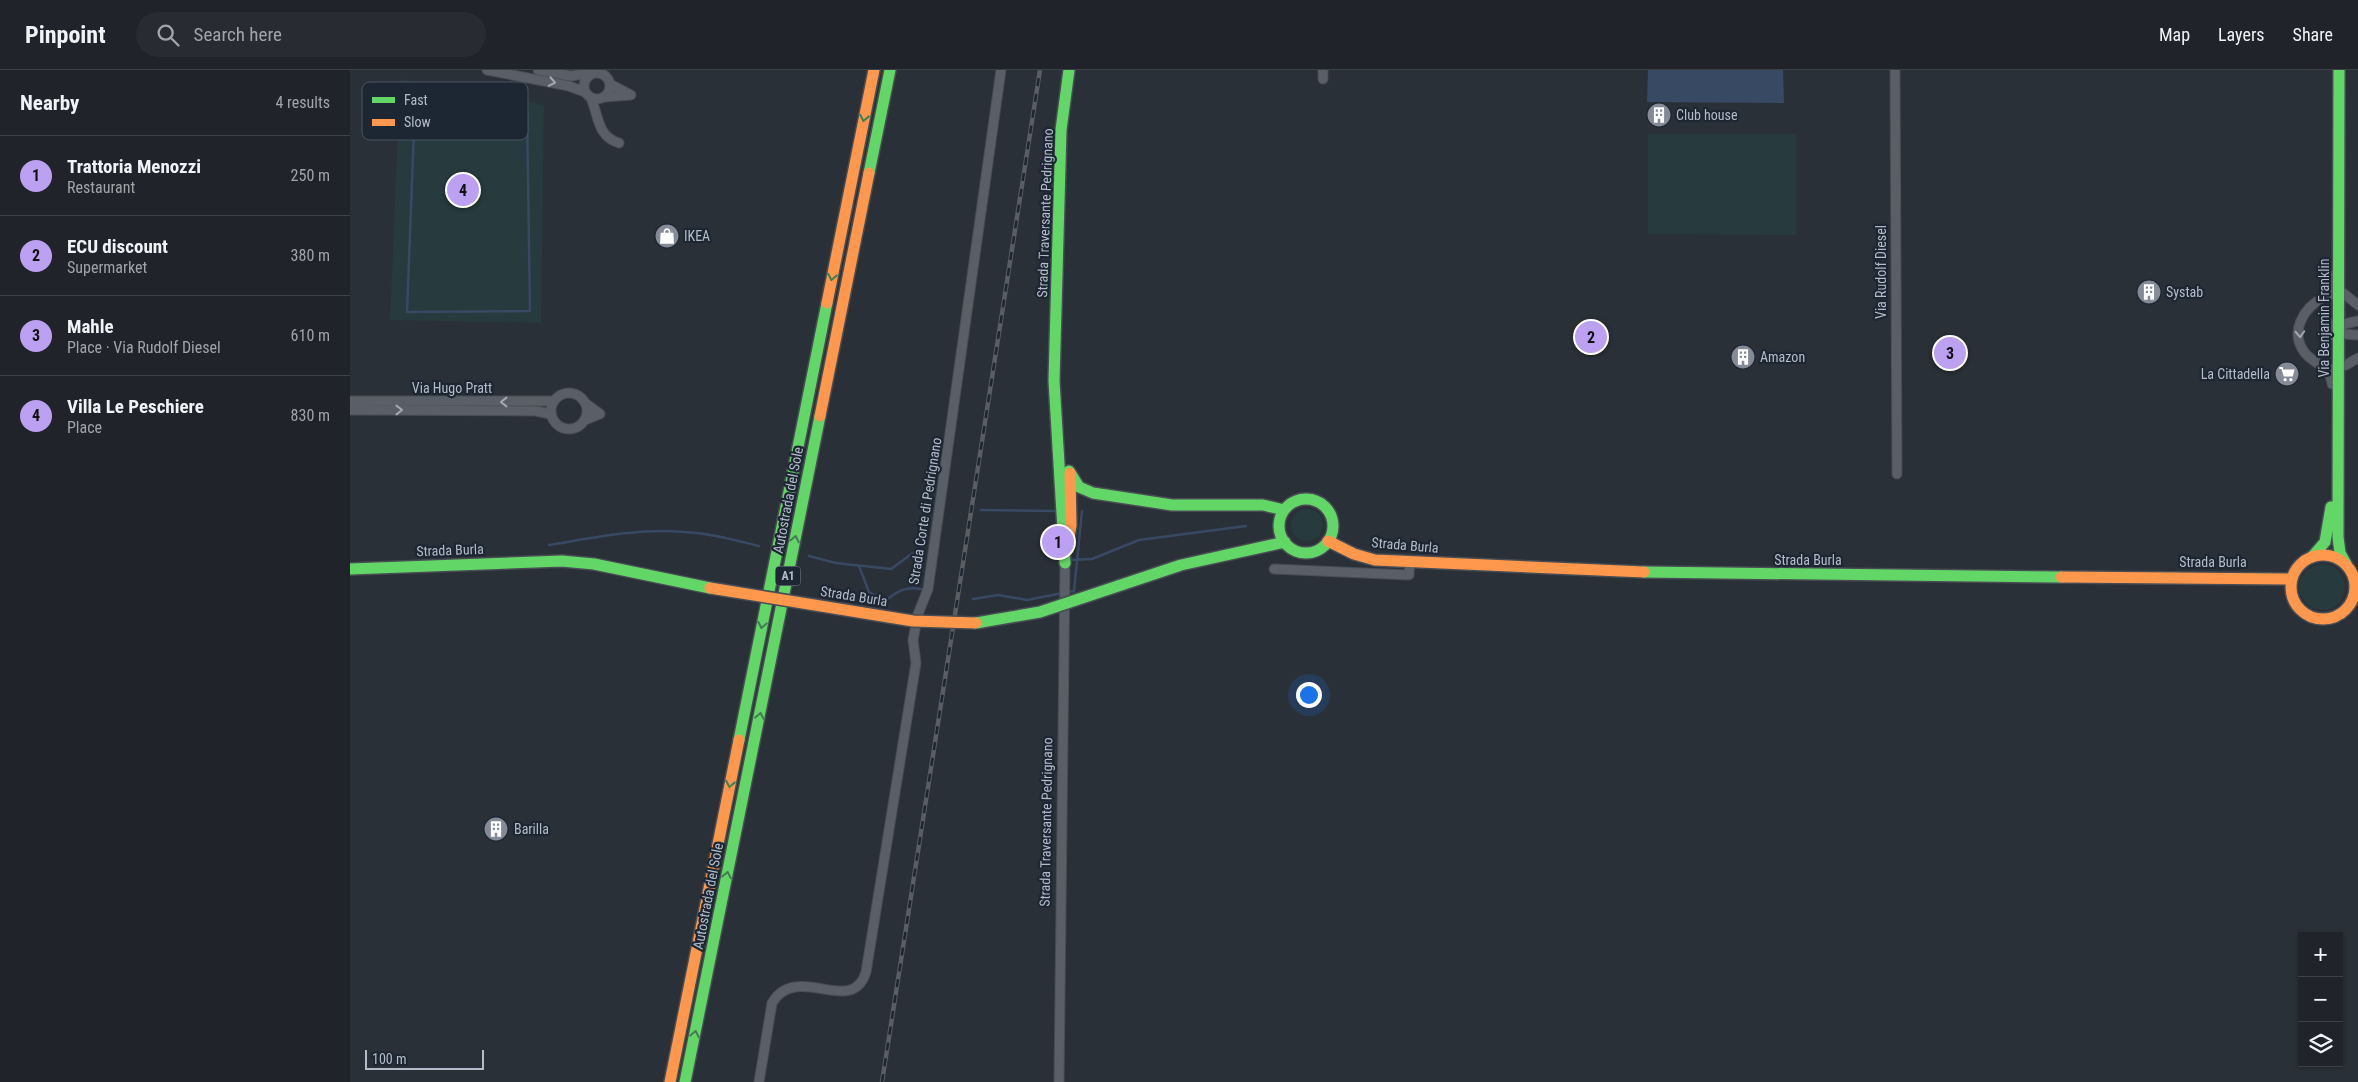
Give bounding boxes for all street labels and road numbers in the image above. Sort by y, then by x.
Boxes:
street label: Strada Traversante Pedrignano [1034,128,1056,298]
street label: Via Rudolf Diesel [1873,225,1889,319]
street label: Via Benjamin Franklin [2316,258,2332,378]
street label: Via Hugo Pratt [412,380,492,396]
street label: Strada Corte di Pedrignano [905,436,945,586]
street label: Autostrada del Sole [770,445,806,554]
street label: Strada Burla [1371,534,1439,556]
street label: Strada Burla [416,541,484,559]
street label: Strada Burla [1774,552,1842,568]
street label: Strada Burla [2179,554,2247,570]
road number: A1 [776,566,800,586]
street label: Strada Burla [819,583,889,609]
street label: Strada Traversante Pedrignano [1037,737,1055,907]
street label: Autostrada del Sole [690,841,726,950]

